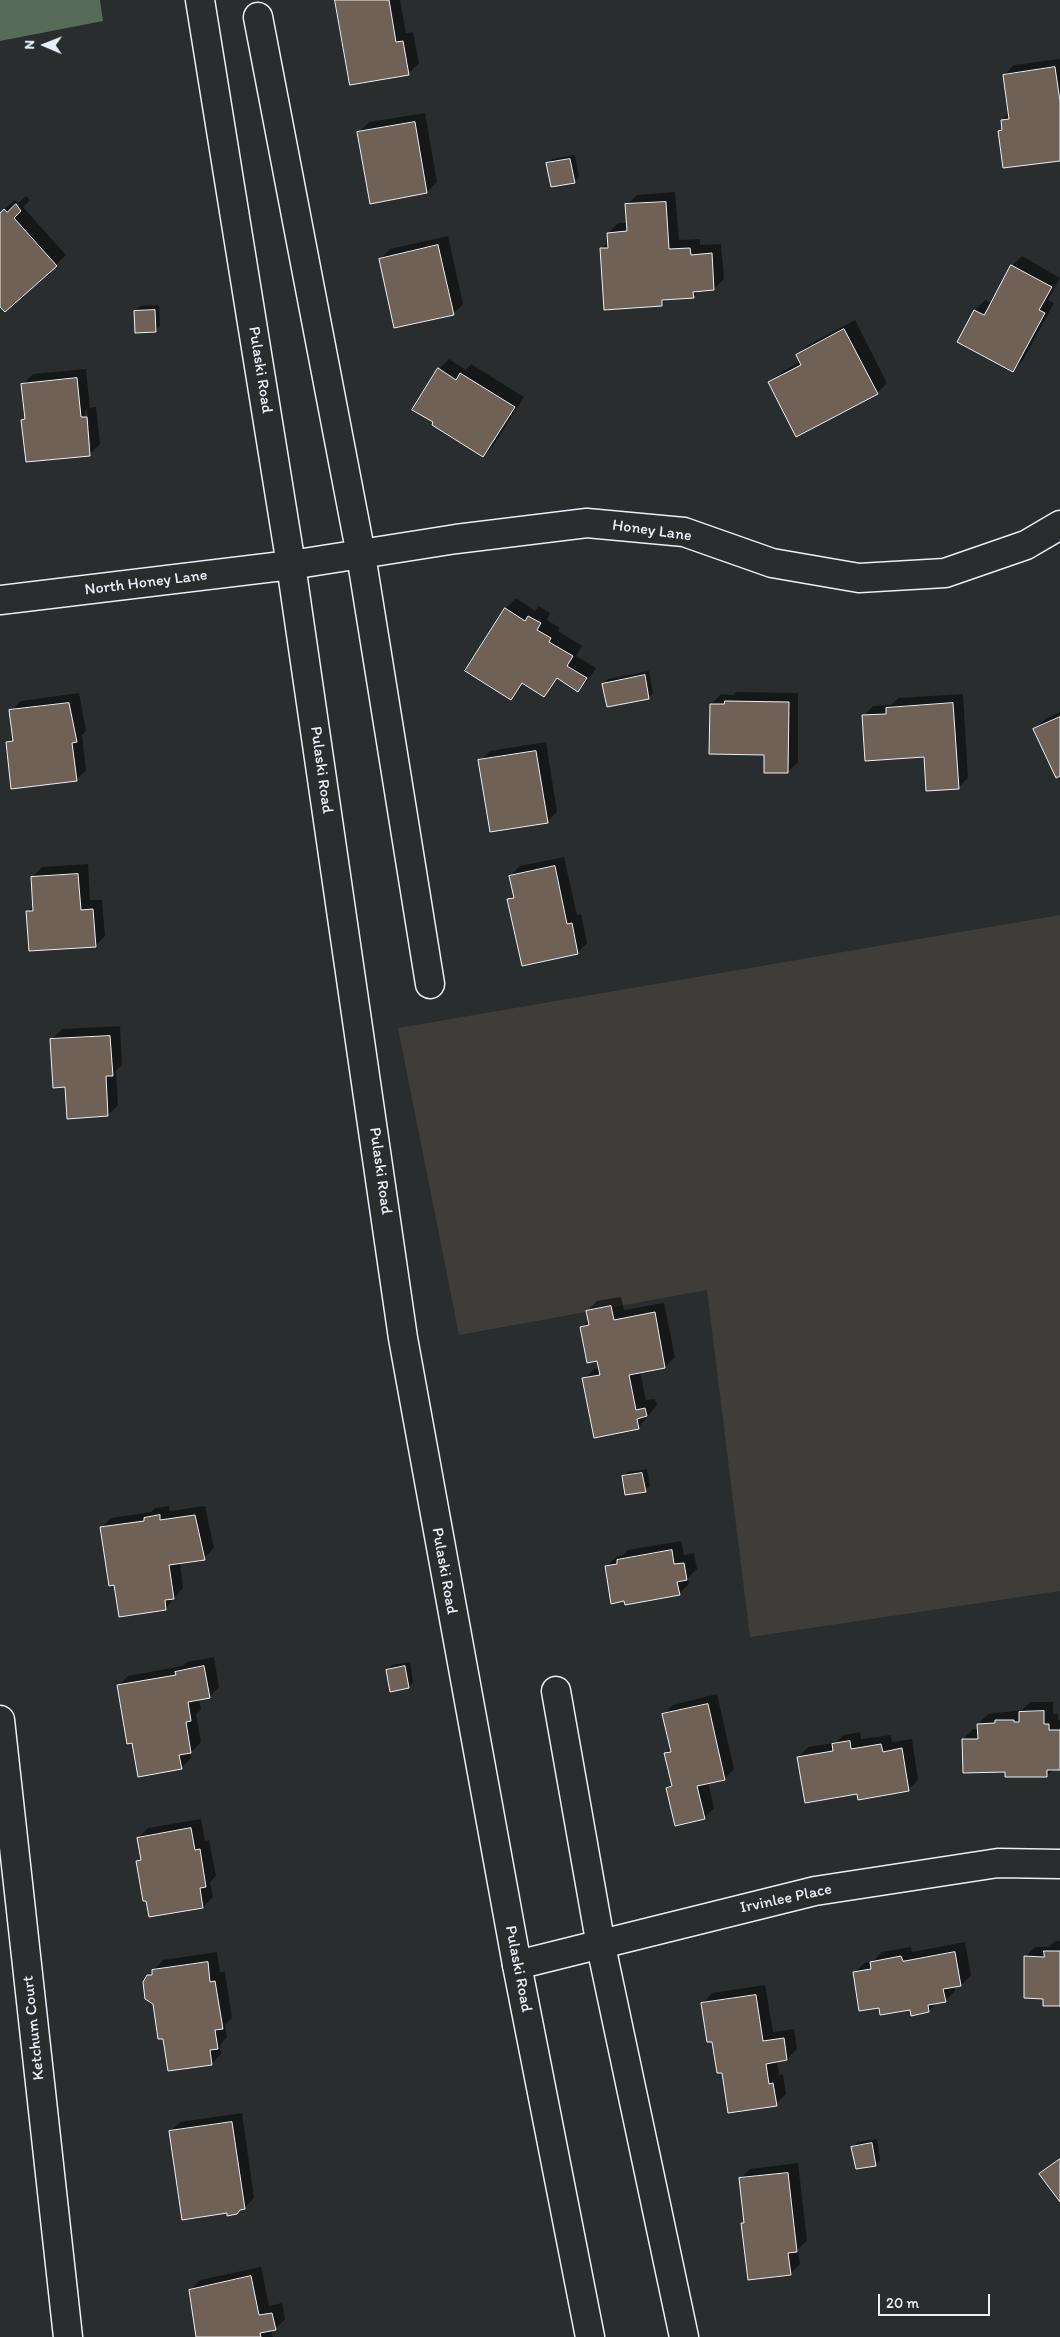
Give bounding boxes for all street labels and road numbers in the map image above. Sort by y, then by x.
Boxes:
street label: Pulaski Road [244,325,276,415]
street label: Honey Lane [611,516,693,546]
street label: North Honey Lane [84,566,208,600]
street label: Pulaski Road [305,725,337,815]
street label: Pulaski Road [364,1126,396,1216]
street label: Pulaski Road [427,1526,461,1616]
street label: Irvinlee Place [738,1880,834,1918]
street label: Pulaski Road [500,1924,536,2014]
street label: Ketchum Court [19,1975,49,2081]

